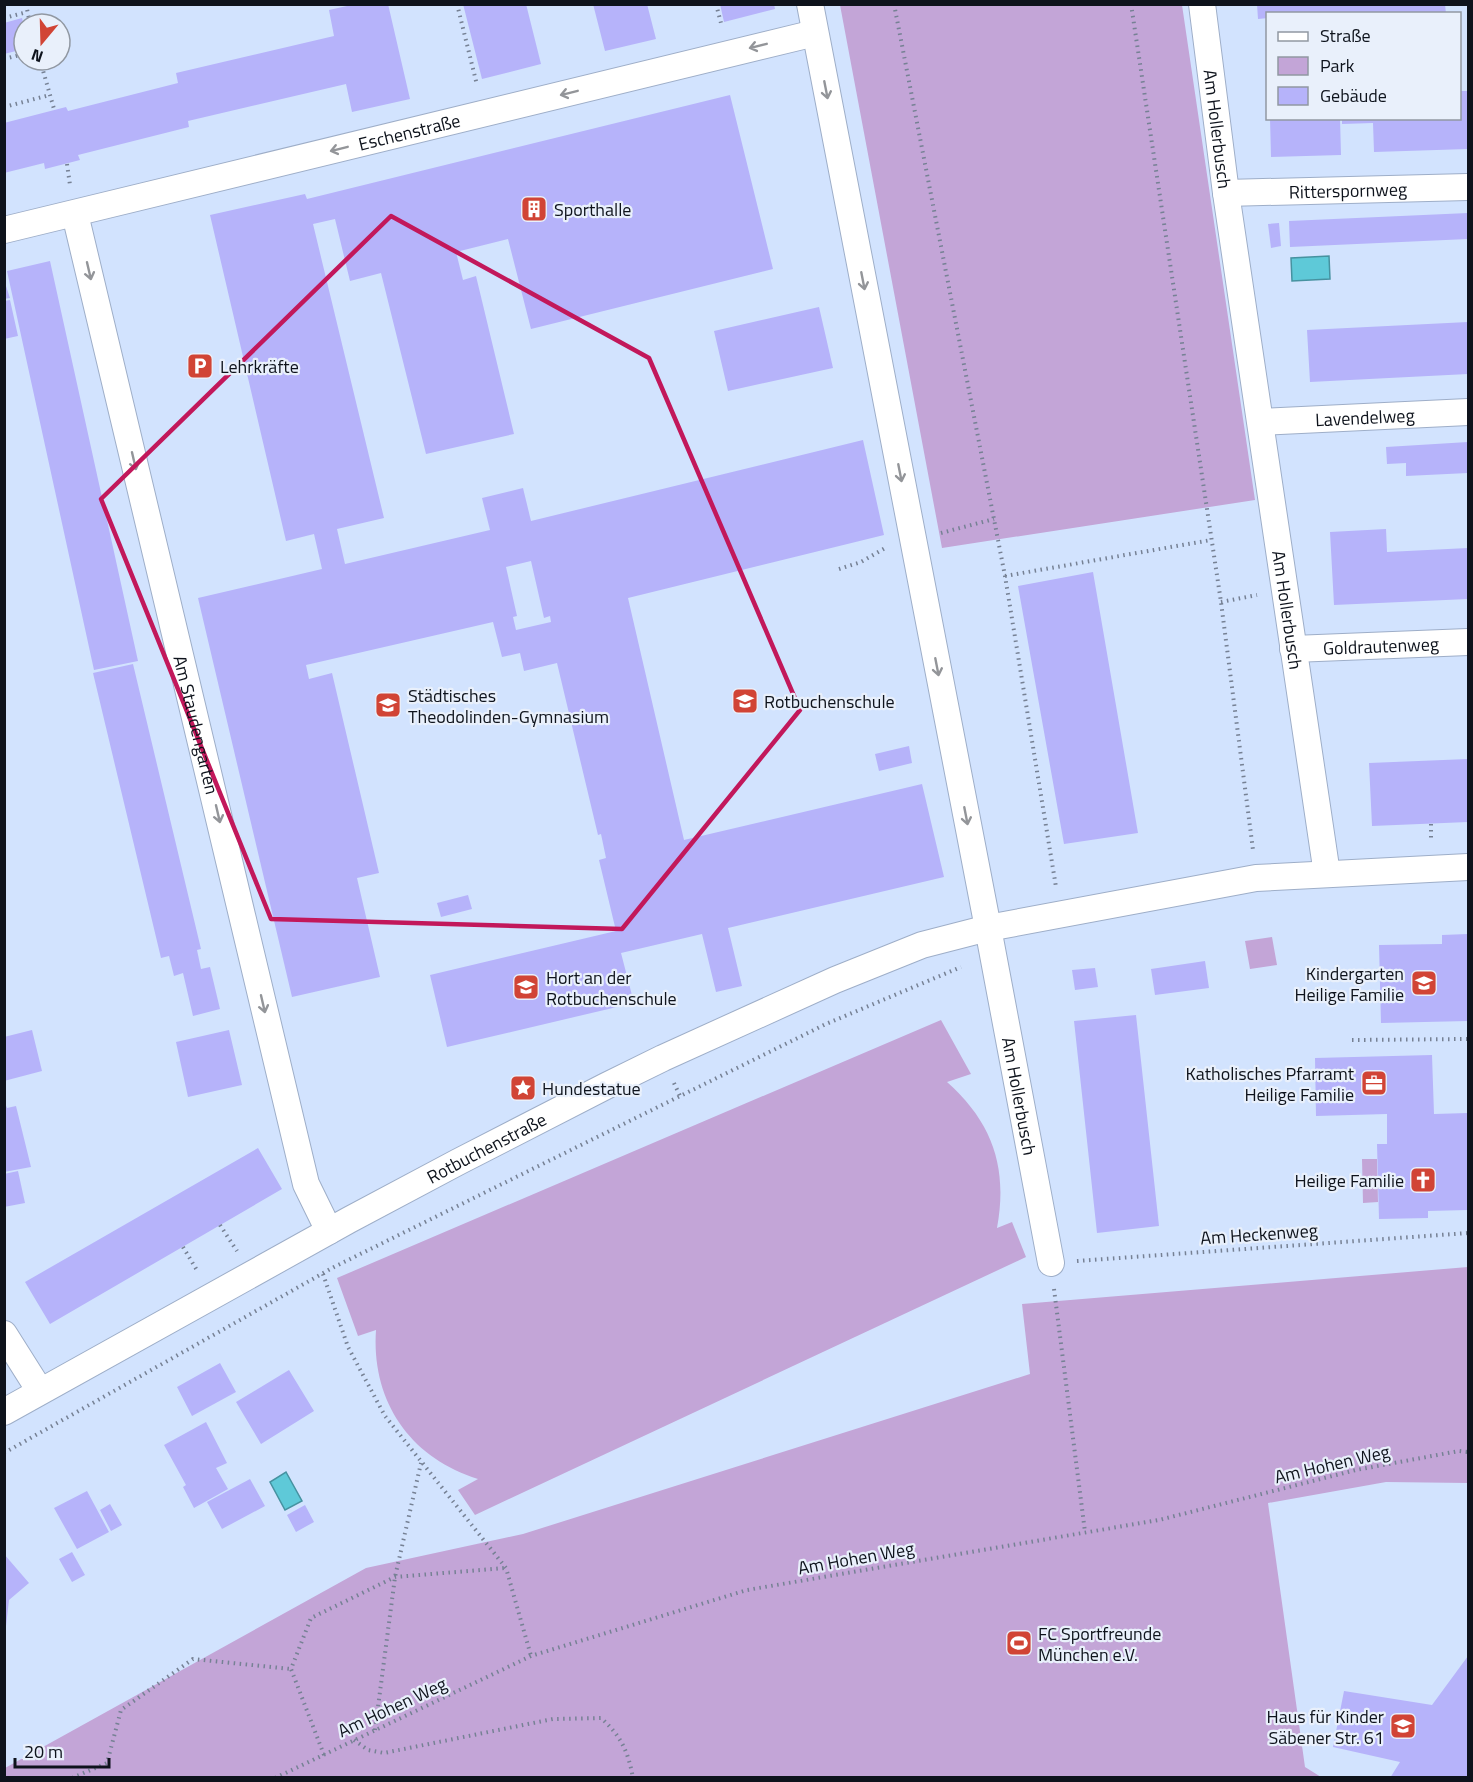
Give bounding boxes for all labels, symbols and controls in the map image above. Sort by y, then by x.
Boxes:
north arrow [12,12,72,72]
legend [1266,12,1461,120]
text: Straße [1320,22,1371,49]
one-way arrow [749,41,768,53]
text: N [28,43,46,69]
text: Park [1320,52,1355,79]
street label: Am Hollerbusch [1197,68,1239,190]
one-way arrow [821,80,832,99]
text: Gebäude [1320,82,1387,109]
one-way arrow [560,87,579,99]
street label: Eschenstraße [355,106,463,157]
one-way arrow [330,144,349,156]
street label: Ritterspornweg [1289,175,1407,205]
building icon: Sporthalle [519,194,549,224]
place label: Sporthalle [554,196,631,223]
one-way arrow [84,261,95,281]
one-way arrow [858,271,869,291]
parking icon: Lehrkräfte [185,351,215,381]
place label: Lehrkräfte [220,353,299,380]
street label: Lavendelweg [1314,401,1415,433]
one-way arrow [129,451,141,470]
one-way arrow [895,463,906,482]
street label: Am Hollerbusch [1266,549,1310,671]
street label: Goldrautenweg [1322,630,1439,661]
street label: Am Staudengarten [167,652,226,797]
one-way arrow [932,657,943,677]
place label: Städtisches Theodolinden-Gymnasium [408,682,609,730]
school or university icon: Rotbuchenschule [730,686,760,716]
place label: Rotbuchenschule [764,688,895,715]
school or university icon: Städtisches Theodolinden-Gymnasium [373,690,403,720]
one-way arrow [213,804,224,823]
one-way arrow [961,805,972,825]
place label: Kindergarten Heilige Familie [1294,960,1404,1008]
place label: Hort an der Rotbuchenschule [546,964,677,1012]
school or university icon: Kindergarten Heilige Familie [1409,968,1439,998]
school or university icon: Hort an der Rotbuchenschule [511,972,541,1002]
one-way arrow [258,994,270,1013]
street label: Am Hollerbusch [995,1035,1044,1158]
place label: Katholisches Pfarramt Heilige Familie [1185,1060,1355,1108]
office icon: Katholisches Pfarramt Heilige Familie [1359,1068,1389,1098]
place icon: Hundestatue [508,1073,538,1103]
place label: Hundestatue [542,1075,641,1102]
street label: Rotbuchenstraße [422,1105,551,1190]
church icon: Heilige Familie [1408,1165,1438,1195]
place label: Heilige Familie [1294,1167,1404,1194]
street label: Am Heckenweg [1199,1216,1319,1252]
street label: Am Hohen Weg [1272,1438,1392,1490]
street label: Am Hohen Weg [796,1534,916,1582]
place label: FC Sportfreunde München e.V. [1038,1620,1161,1668]
sports icon: FC Sportfreunde München e.V. [1004,1628,1034,1658]
street label: Am Hohen Weg [333,1670,451,1744]
place label: Haus für Kinder Säbener Str. 61 [1267,1703,1384,1751]
school or university icon: Haus für Kinder Säbener Str. 61 [1388,1711,1418,1741]
scale bar [15,1731,110,1769]
text: 20 m [24,1738,63,1765]

